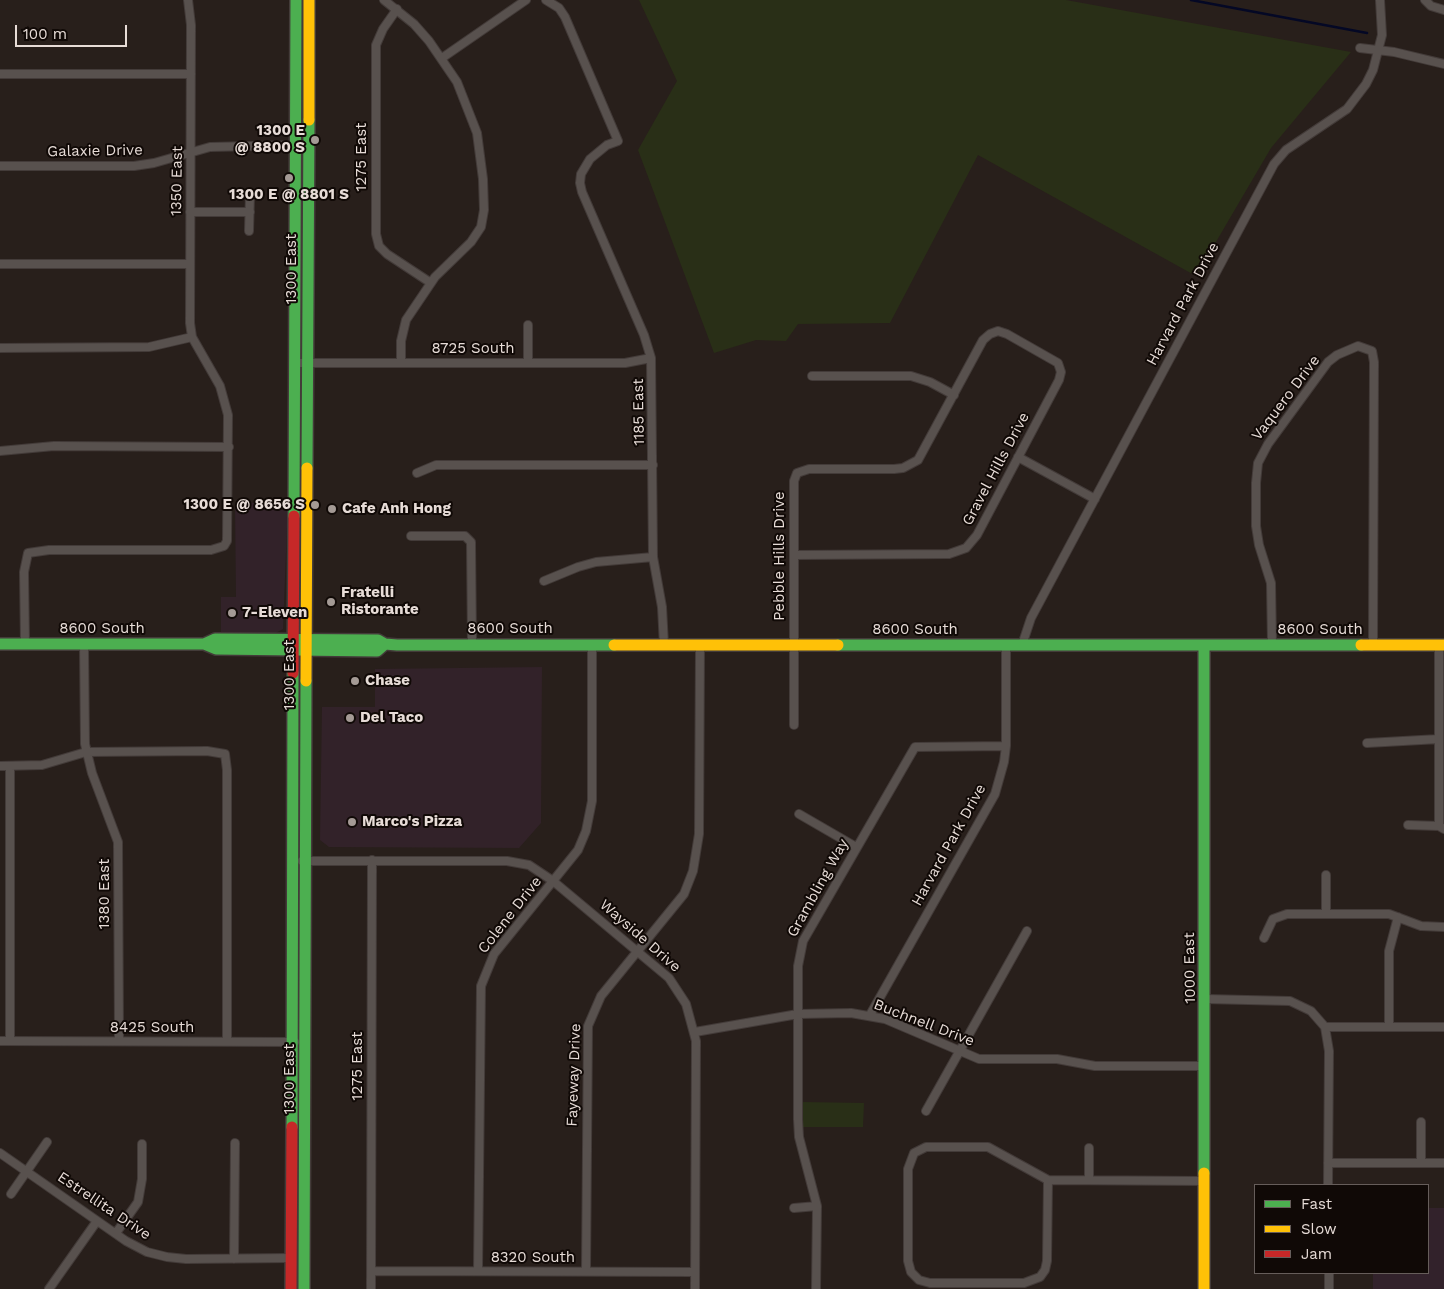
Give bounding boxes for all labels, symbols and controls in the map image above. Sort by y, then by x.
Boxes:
scale bar [18,15,130,47]
text: 100 m [23,25,67,43]
place label: 1300 E @ 8800 S [235,122,305,157]
street label: 1275 East [353,123,371,191]
marker: 1300 E @ 8800 S [309,134,321,146]
street label: Galaxie Drive [47,141,143,161]
street label: 1350 East [167,146,187,216]
marker: 1300 E @ 8801 S [283,172,295,184]
place label: 1300 E @ 8801 S [229,186,349,204]
street label: 1300 East [283,234,301,304]
street label: Harvard Park Drive [1143,239,1223,369]
street label: 8725 South [431,340,515,358]
street label: Vaquero Drive [1248,352,1324,444]
street label: 1185 East [629,378,649,446]
street label: Gravel Hills Drive [959,409,1033,529]
street label: Pebble Hills Drive [771,491,789,621]
place label: 1300 E @ 8656 S [183,496,305,514]
marker: 1300 E @ 8656 S [309,499,321,511]
place label: Cafe Anh Hong [342,500,451,518]
marker: Cafe Anh Hong [326,503,338,515]
place label: Fratelli Ristorante [341,584,419,619]
marker: Fratelli Ristorante [325,596,337,608]
place label: 7-Eleven [242,604,307,622]
marker: 7-Eleven [226,607,238,619]
street label: 8600 South [59,620,145,638]
street label: 8600 South [467,620,553,638]
street label: 8600 South [872,621,958,639]
street label: 8600 South [1277,621,1363,639]
street label: 1300 East [281,640,299,710]
place label: Chase [365,672,410,690]
marker: Chase [349,675,361,687]
place label: Del Taco [360,709,423,727]
marker: Del Taco [344,712,356,724]
street label: Harvard Park Drive [908,781,990,909]
place label: Marco's Pizza [362,813,462,831]
marker: Marco's Pizza [346,816,358,828]
street label: Grambling Way [784,836,852,940]
street label: 1380 East [96,859,114,929]
street label: Colene Drive [474,873,546,957]
street label: Wayside Drive [596,896,684,976]
street label: 1000 East [1180,932,1200,1004]
street label: Buchnell Drive [871,996,977,1050]
street label: 8425 South [110,1019,194,1037]
street label: Fayeway Drive [563,1023,585,1127]
street label: 1275 East [349,1032,367,1100]
street label: 1300 East [281,1044,299,1114]
street label: Estrellita Drive [54,1168,154,1244]
legend [1254,1184,1429,1274]
text: Fast [1301,1195,1332,1213]
text: Slow [1301,1220,1337,1238]
text: Jam [1301,1245,1332,1263]
street label: 8320 South [491,1249,575,1267]

